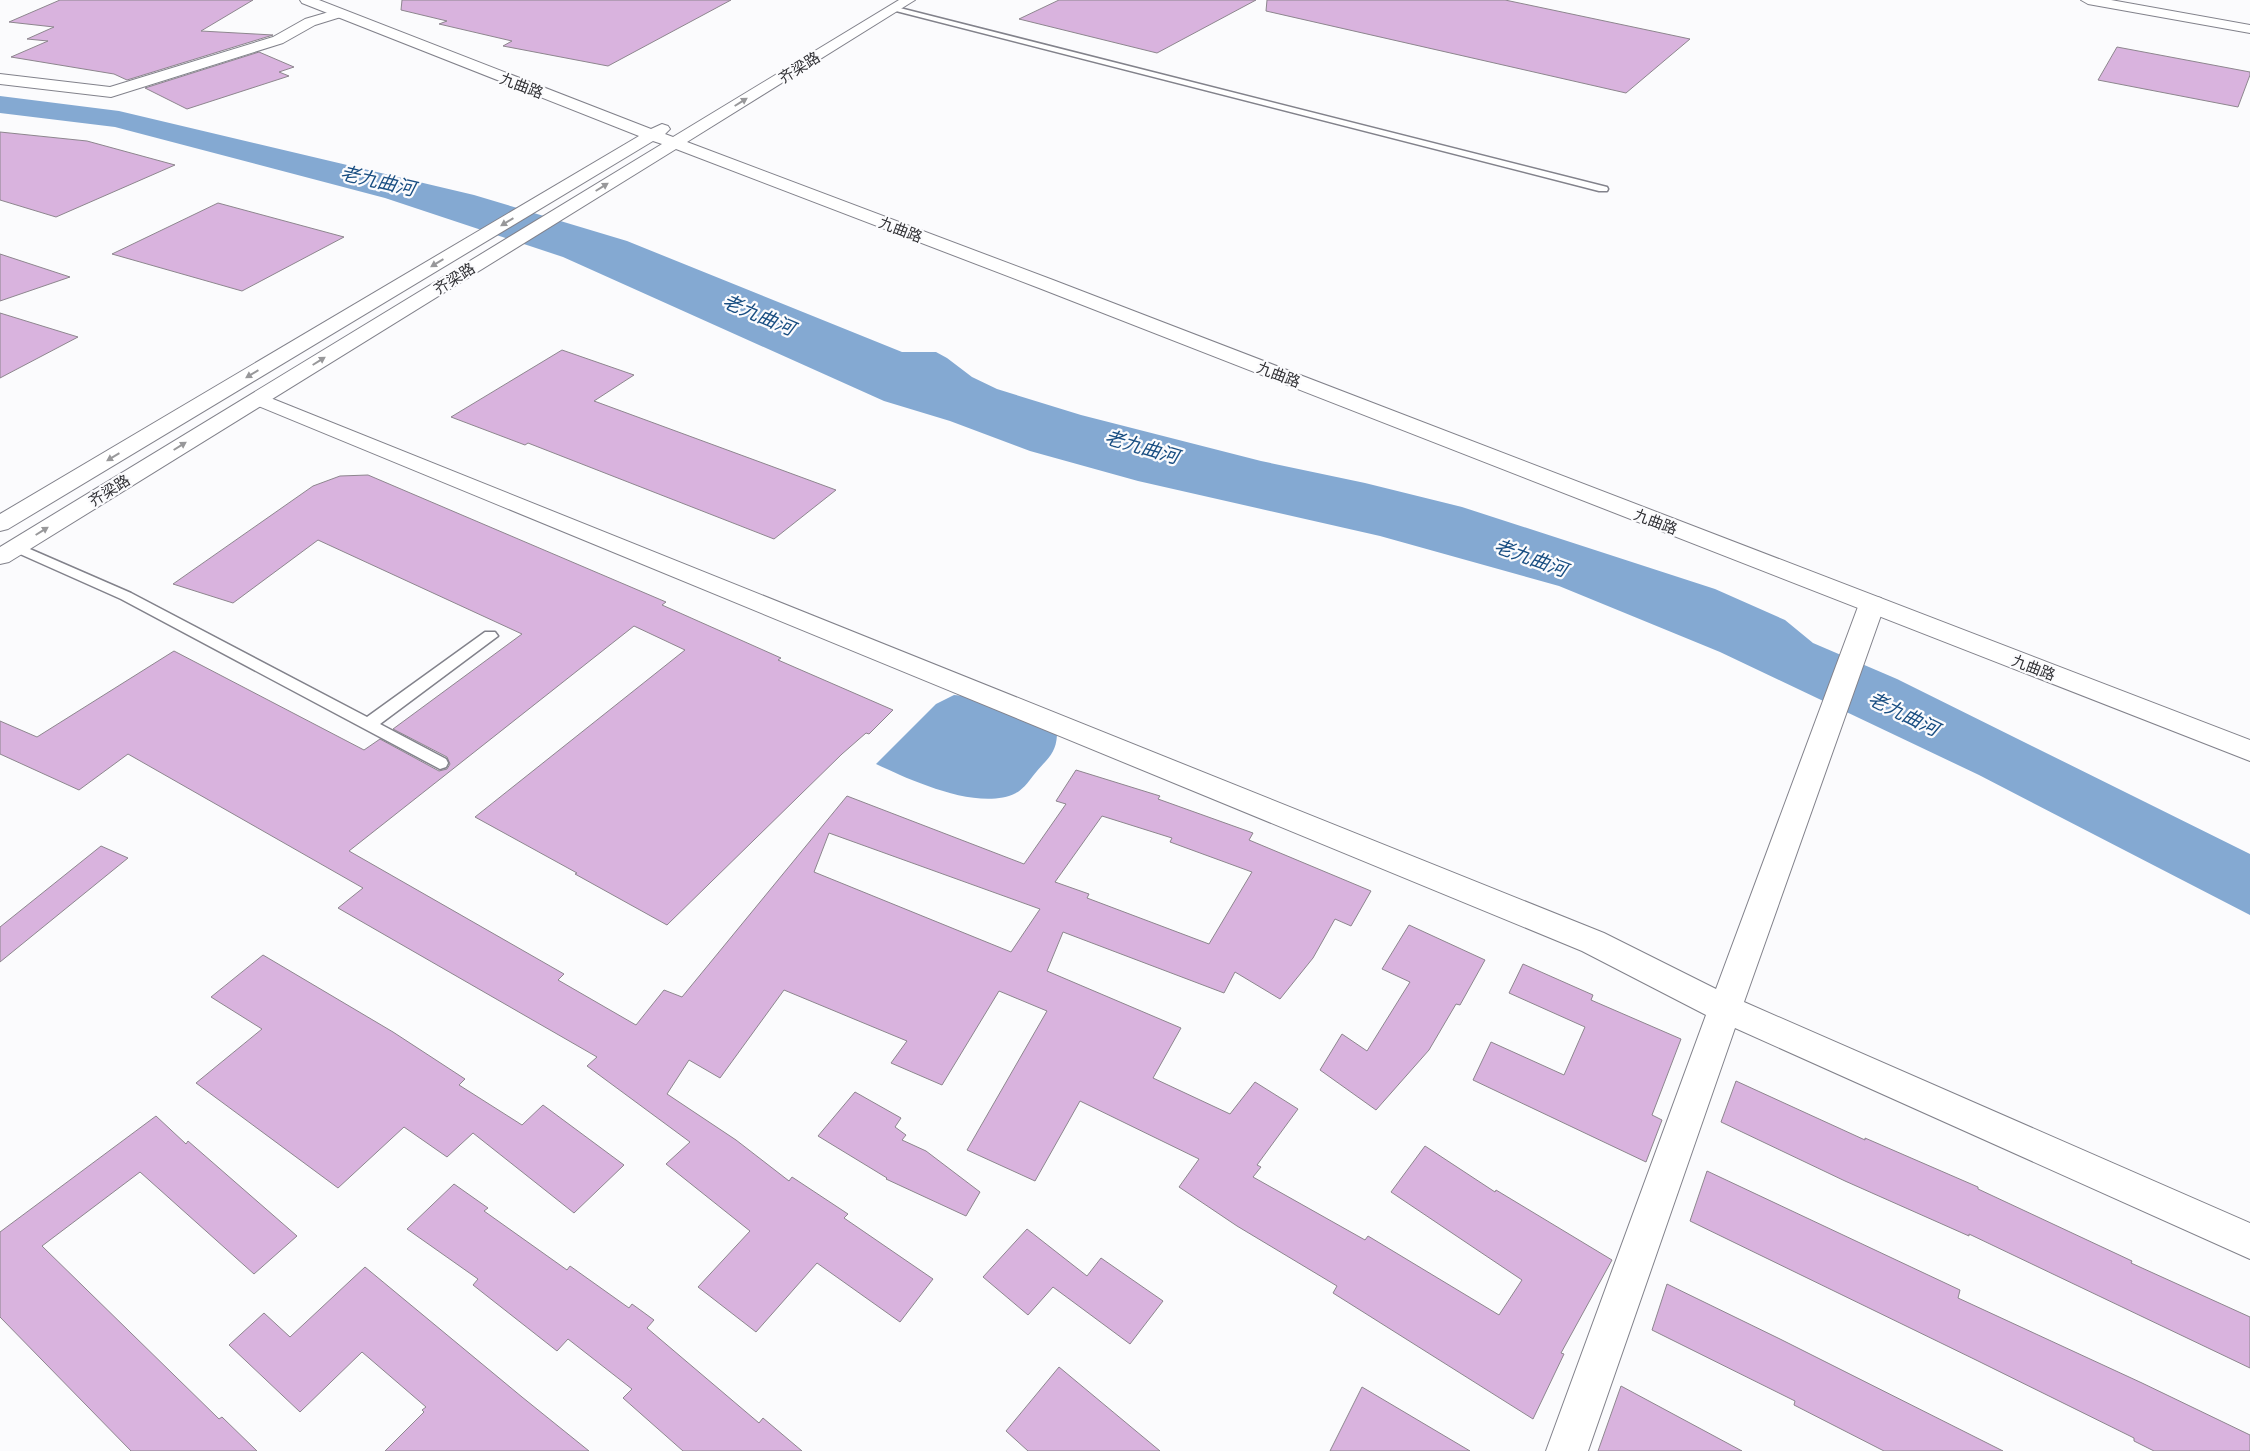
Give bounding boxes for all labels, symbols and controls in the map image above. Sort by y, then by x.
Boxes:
street label: 齐梁路 [775,47,823,87]
street label: 九曲路 [498,69,546,101]
one-way arrow [734,98,747,107]
water label: 老九曲河 [338,160,422,201]
one-way arrow [596,183,609,192]
street label: 九曲路 [877,213,925,245]
one-way arrow [500,217,513,226]
street label: 齐梁路 [430,258,478,298]
one-way arrow [430,259,443,268]
water label: 老九曲河 [720,289,802,341]
one-way arrow [312,357,325,366]
street label: 九曲路 [1255,358,1303,390]
one-way arrow [246,369,259,378]
water label: 老九曲河 [1102,424,1186,469]
one-way arrow [174,442,187,451]
one-way arrow [106,452,119,461]
street label: 齐梁路 [85,470,133,510]
street label: 九曲路 [1632,505,1680,537]
one-way arrow [35,527,48,536]
water label: 老九曲河 [1491,533,1574,582]
street label: 九曲路 [2010,651,2058,683]
water label: 老九曲河 [1865,686,1947,742]

